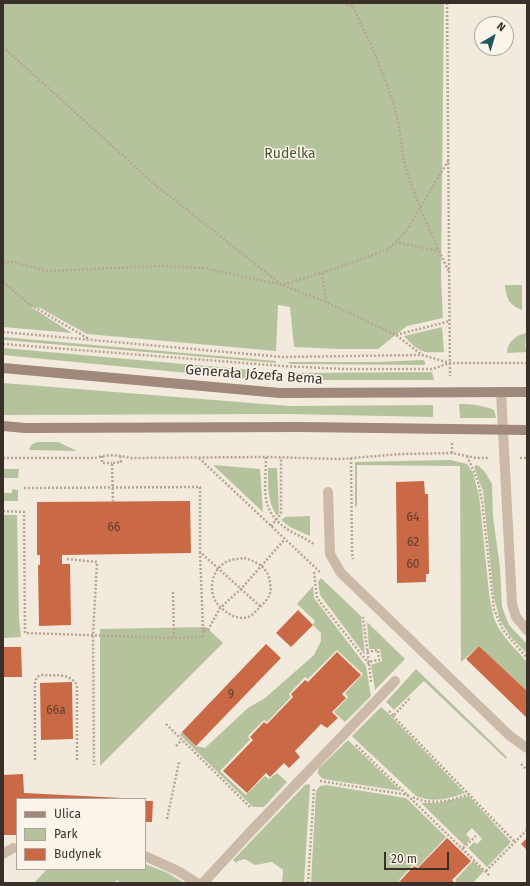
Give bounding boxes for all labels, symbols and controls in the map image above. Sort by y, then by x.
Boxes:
north arrow [474,16,514,56]
text: N [494,20,508,34]
park label: Rudelka [264,146,316,162]
street label: Generała Józefa Bema [185,362,323,388]
house number: 64 [407,511,419,525]
house number: 66 [108,521,120,535]
house number: 62 [407,536,419,550]
house number: 60 [406,558,420,572]
house number: 9 [228,688,234,702]
house number: 66a [46,704,66,718]
legend [16,798,146,870]
text: Ulica [54,807,81,821]
text: Park [54,827,78,841]
scale bar [386,844,451,870]
text: Budynek [54,847,101,861]
text: 20 m [391,852,417,866]

